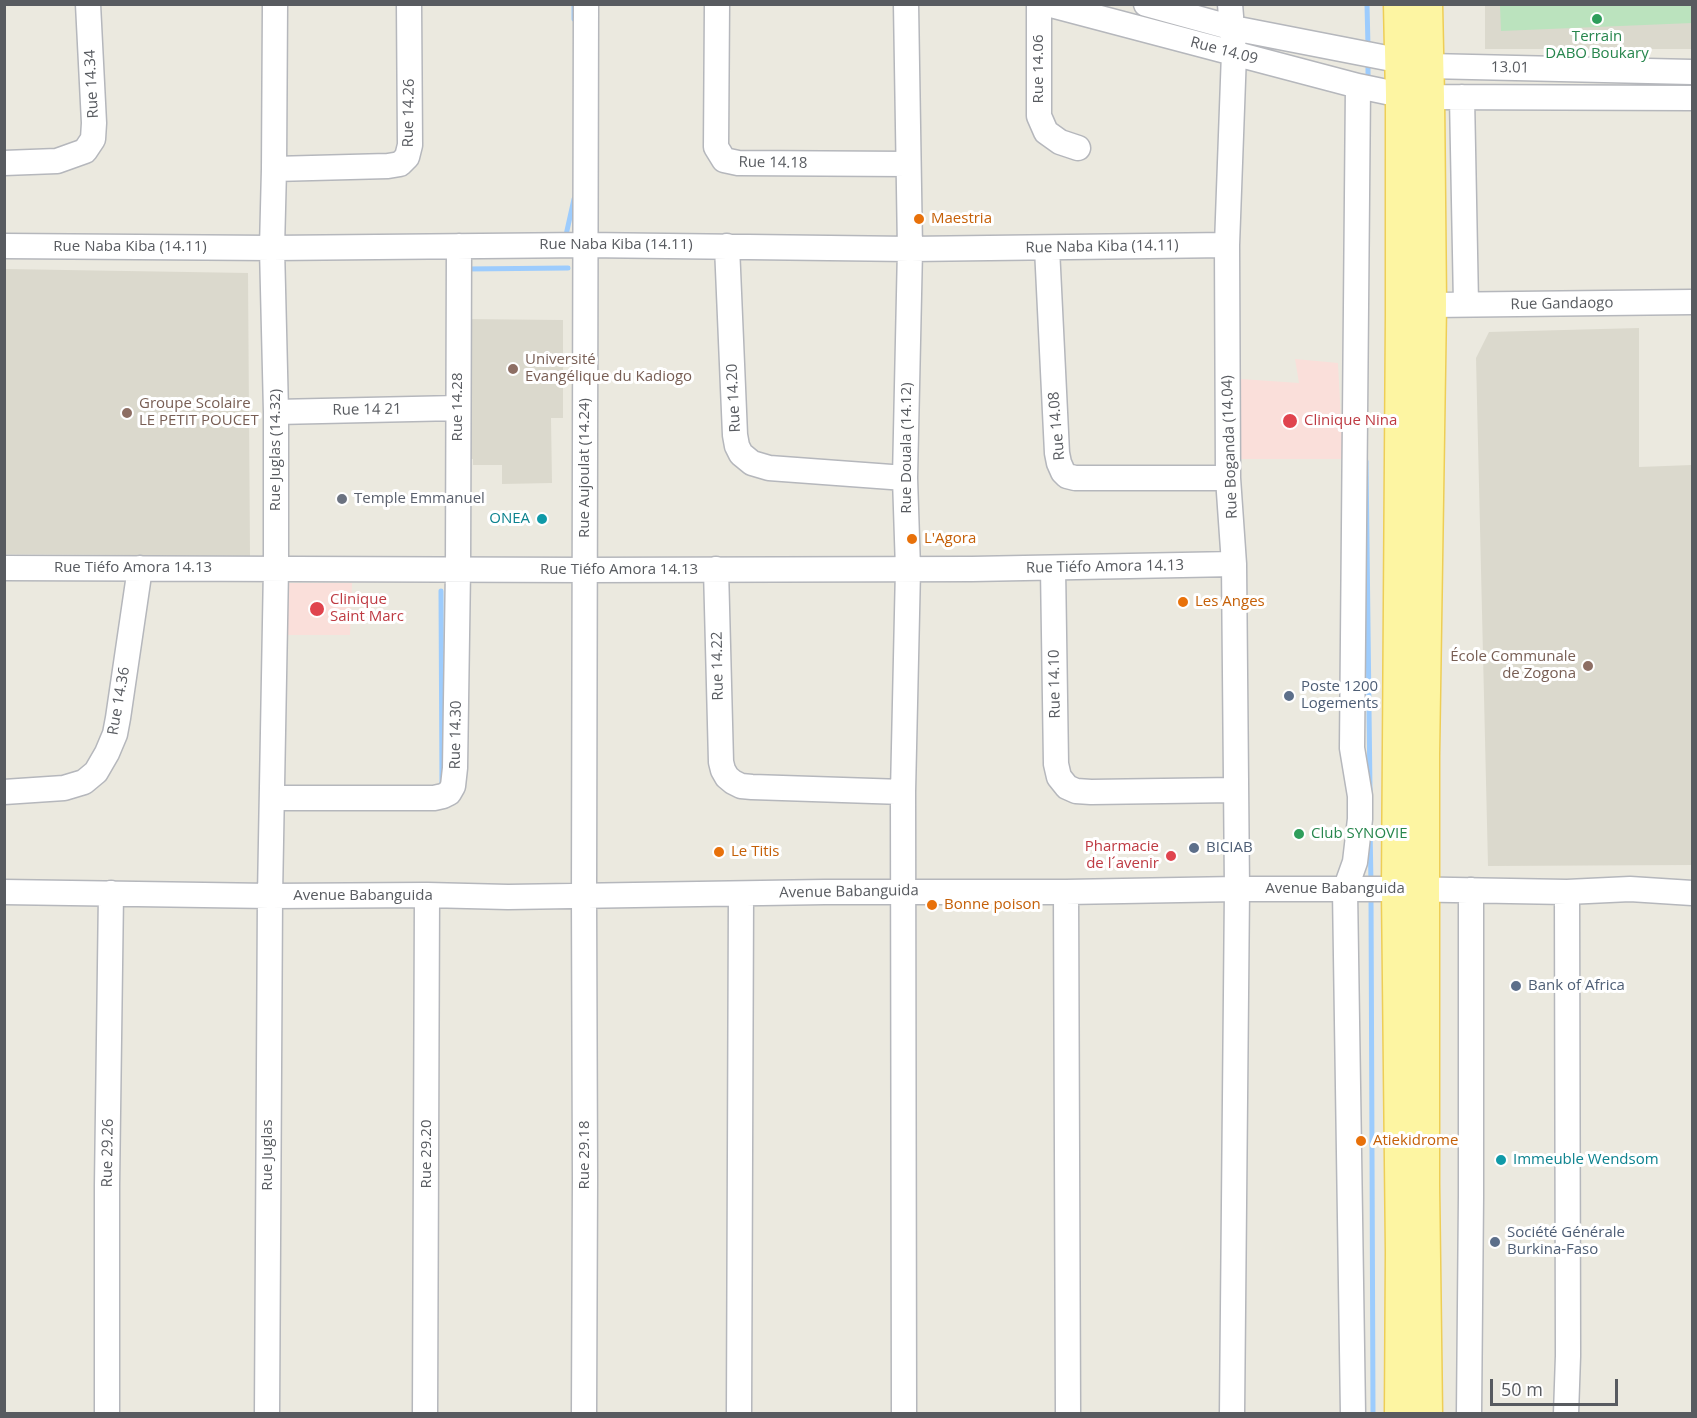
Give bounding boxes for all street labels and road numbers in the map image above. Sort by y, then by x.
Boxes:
street label: Rue 14.09 [1188,33,1260,69]
street label: Rue 14.06 [1030,34,1048,104]
street label: Rue 14.34 [81,49,103,119]
street label: 13.01 [1491,59,1529,77]
street label: Rue 14.26 [399,78,419,148]
street label: Rue 14.18 [738,153,808,173]
street label: Rue Naba Kiba (14.11) [539,236,693,254]
street label: Rue Naba Kiba (14.11) [1025,237,1179,257]
street label: Rue Naba Kiba (14.11) [53,238,207,256]
street label: Rue Gandaogo [1510,294,1614,314]
street label: Rue 14.20 [723,363,745,433]
street label: Rue 14.28 [449,372,467,442]
street label: Rue Boganda (14.04) [1218,375,1242,519]
street label: Rue Douala (14.12) [898,382,916,514]
street label: Rue Juglas (14.32) [267,389,285,511]
street label: Rue 14.08 [1045,391,1069,461]
street label: Rue Aujoulat (14.24) [576,398,594,538]
street label: Rue 14 21 [332,400,402,420]
street label: Rue Tiéfo Amora 14.13 [1026,557,1184,577]
street label: Rue Tiéfo Amora 14.13 [54,559,212,577]
street label: Rue Tiéfo Amora 14.13 [540,561,698,579]
street label: Rue 14.22 [708,631,728,701]
street label: Rue 14.10 [1045,649,1065,719]
street label: Rue 14.36 [104,665,134,737]
street label: Rue 14.30 [446,700,466,770]
street label: Avenue Babanguida [1265,880,1405,898]
street label: Avenue Babanguida [779,882,919,902]
street label: Avenue Babanguida [293,887,433,905]
street label: Rue 29.26 [98,1118,118,1188]
street label: Rue Juglas [259,1119,277,1191]
street label: Rue 29.20 [418,1119,436,1189]
street label: Rue 29.18 [576,1120,594,1190]

